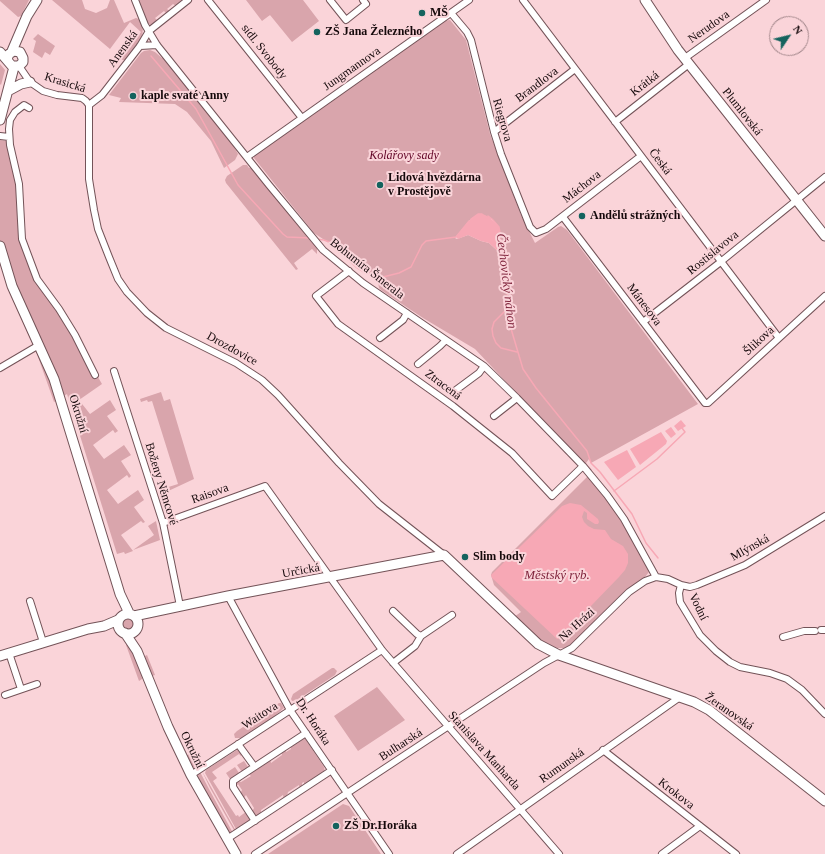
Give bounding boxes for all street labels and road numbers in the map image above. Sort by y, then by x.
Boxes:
street label: Nerudova [685,8,733,46]
street label: sídl. Svobody [238,22,290,82]
street label: Anenská [105,28,141,70]
street label: Jungmannova [321,44,383,94]
street label: Brandlova [513,64,561,106]
street label: Krátká [628,68,662,100]
street label: Krasická [43,70,87,96]
street label: Plumlovská [719,85,765,139]
street label: Riegrova [489,97,515,143]
street label: Česká [645,146,675,178]
street label: Máchova [560,168,604,206]
street label: Rostislavova [684,228,742,278]
street label: Bohumíra Šmerala [327,236,407,302]
street label: Mánesova [623,281,665,329]
street label: Šlikova [741,323,777,359]
street label: Drozdovice [204,329,260,369]
street label: Ztracená [422,367,464,403]
street label: Okružní [65,393,91,435]
street label: Boženy Němcové [142,441,180,527]
street label: Raisova [189,481,231,507]
street label: Mlýnská [728,532,772,564]
street label: Určická [281,561,321,581]
street label: Vodní [685,591,711,623]
street label: Na Hrázi [556,605,598,645]
street label: Žeranovská [702,690,756,734]
street label: Dr. Horáka [292,696,334,748]
street label: Waitova [239,699,281,733]
street label: Stanislava Manharda [445,709,523,793]
street label: Bulharská [377,726,425,764]
street label: Okružní [177,729,207,771]
street label: Rumunská [537,745,587,787]
street label: Krokova [655,775,697,813]

